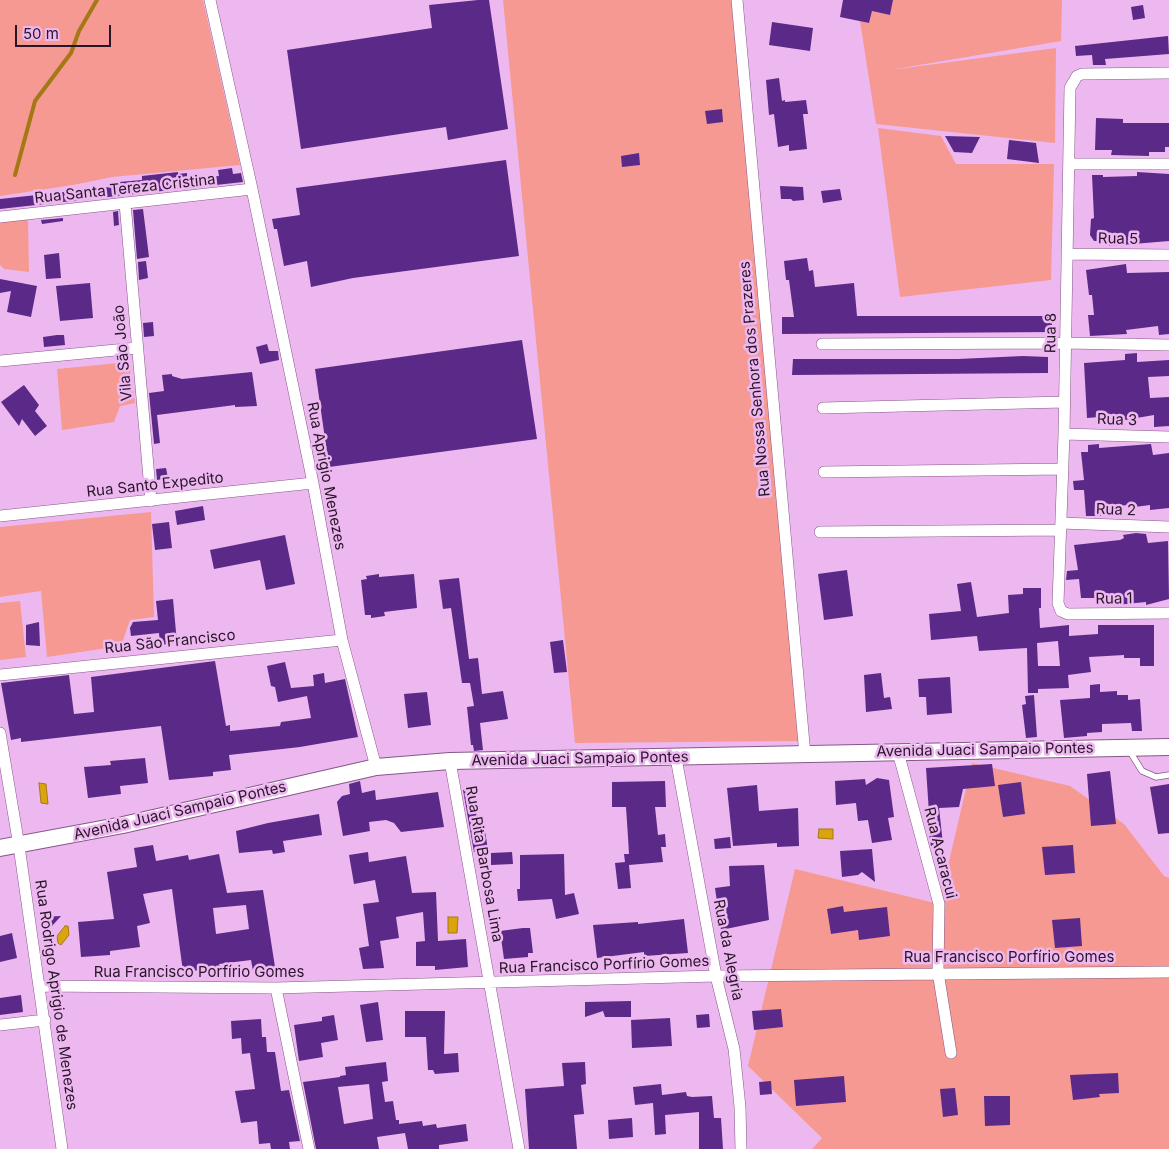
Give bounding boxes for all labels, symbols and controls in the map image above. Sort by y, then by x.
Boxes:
scale bar [18,15,114,47]
text: 50 m [23,24,59,43]
street label: Rua Santa Tereza Cristina [34,171,216,207]
street label: Rua 5 [1098,230,1138,248]
street label: Rua Nossa Senhora dos Prazeres [736,261,774,497]
street label: Vila São João [110,304,136,402]
street label: Rua 8 [1042,313,1060,353]
street label: Rua Aprigio Menezes [303,400,349,552]
street label: Rua 3 [1096,410,1138,430]
street label: Rua Santo Expedito [86,469,224,501]
street label: Rua 2 [1096,500,1136,520]
street label: Rua 1 [1095,590,1133,608]
street label: Rua São Francisco [104,626,236,658]
street label: Avenida Juaci Sampaio Pontes [876,739,1094,761]
street label: Avenida Juaci Sampaio Pontes [471,748,689,770]
street label: Avenida Juaci Sampaio Pontes [72,778,288,844]
street label: Rua Rita Barbosa Lima [461,784,507,944]
street label: Rua Acaracui [920,805,960,901]
street label: Rua Rodrigo Aprigio de Menezes [31,879,81,1111]
street label: Rua da Alegria [709,898,747,1002]
street label: Rua Francisco Porfírio Gomes [904,948,1114,966]
street label: Rua Francisco Porfírio Gomes [498,952,710,978]
street label: Rua Francisco Porfírio Gomes [94,963,304,981]

